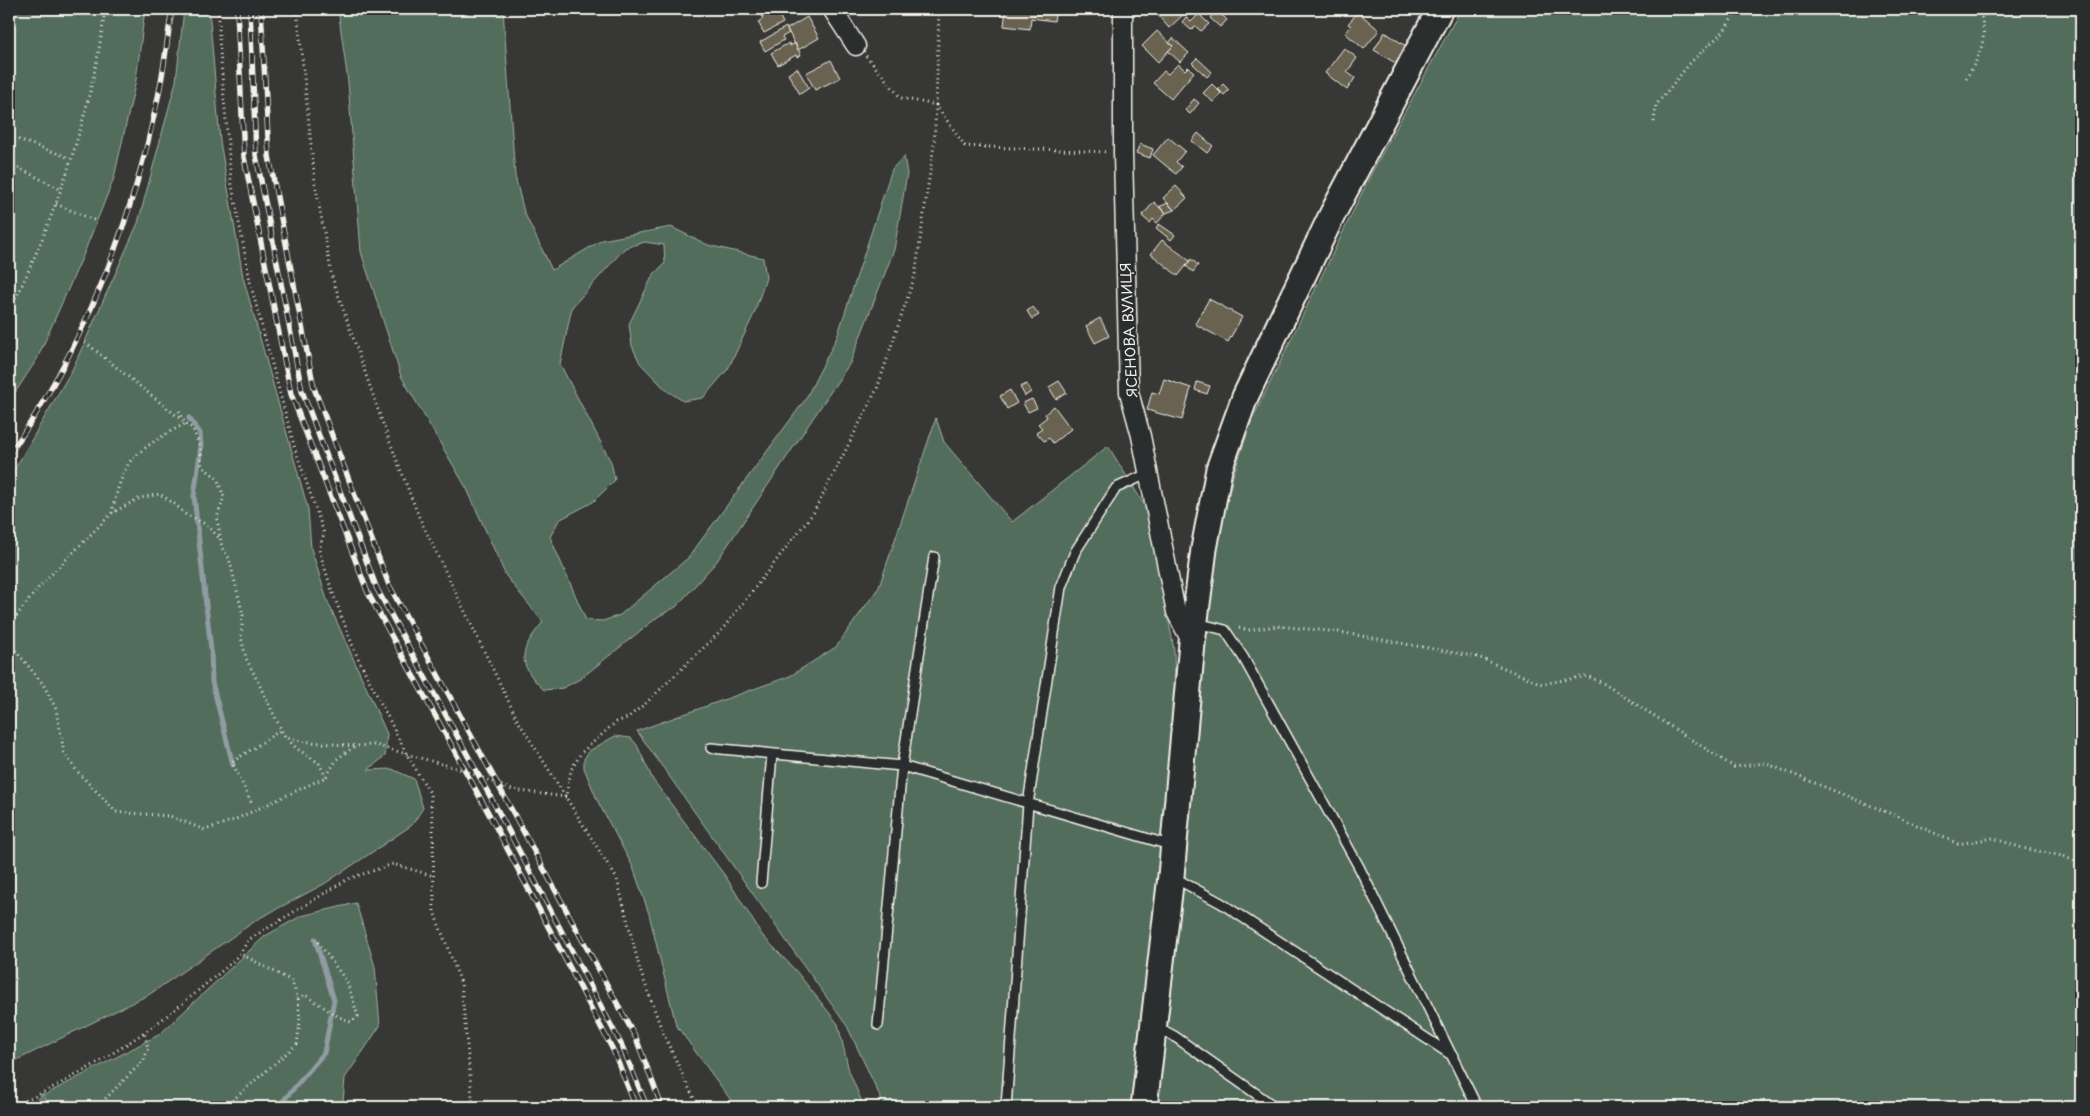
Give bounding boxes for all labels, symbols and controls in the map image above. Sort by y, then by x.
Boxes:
street label: ЯСЕНОВА ВУЛИЦЯ [1114,262,1143,398]

